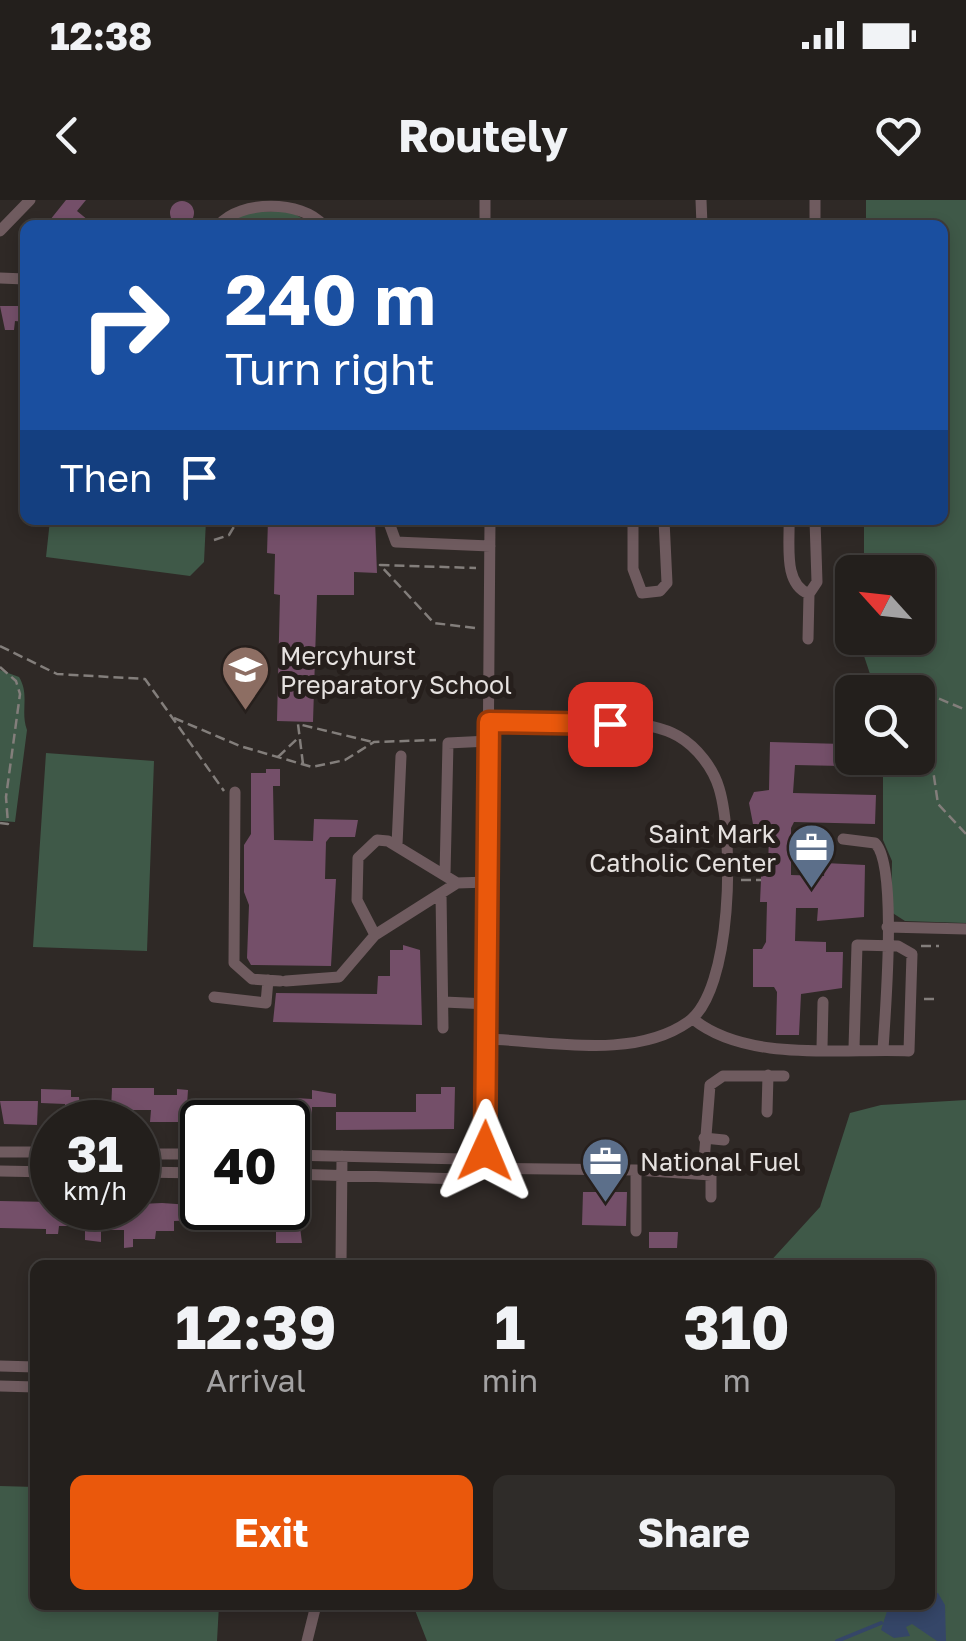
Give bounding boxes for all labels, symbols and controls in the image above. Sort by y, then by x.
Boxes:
text: 12:38 [50,13,152,58]
icon: back [40,108,95,163]
text: Routely [398,108,568,162]
icon: heart [871,108,926,163]
text: 240 m [225,256,436,340]
icon: right [60,260,190,390]
text: Turn right [225,341,435,395]
icon: arrive [172,450,227,505]
text: Then [60,455,152,500]
north arrow [835,555,935,655]
map controls [835,555,935,775]
place label: Mercyhurst Preparatory School [280,640,512,700]
school or university icon: Mercyhurst Preparatory School [219,644,271,712]
button: search [835,675,935,775]
pin [568,682,653,767]
icon: arrive [583,697,638,752]
place label: Saint Mark Catholic Center [589,818,776,878]
office icon: Saint Mark Catholic Center [785,822,837,890]
position arrow [433,1099,537,1203]
speed limit sign: 40 [180,1100,310,1230]
text: 31 [67,1123,123,1183]
office icon: National Fuel [579,1136,631,1204]
place label: National Fuel [640,1146,801,1177]
text: km/h [63,1175,127,1206]
text: 12:39 [175,1290,337,1362]
text: 1 [494,1290,525,1362]
text: 310 [683,1290,790,1362]
text: Arrival [206,1361,306,1399]
text: min [482,1361,538,1399]
text: m [722,1361,751,1399]
button: Exit [70,1475,473,1590]
button: Share [493,1475,895,1590]

